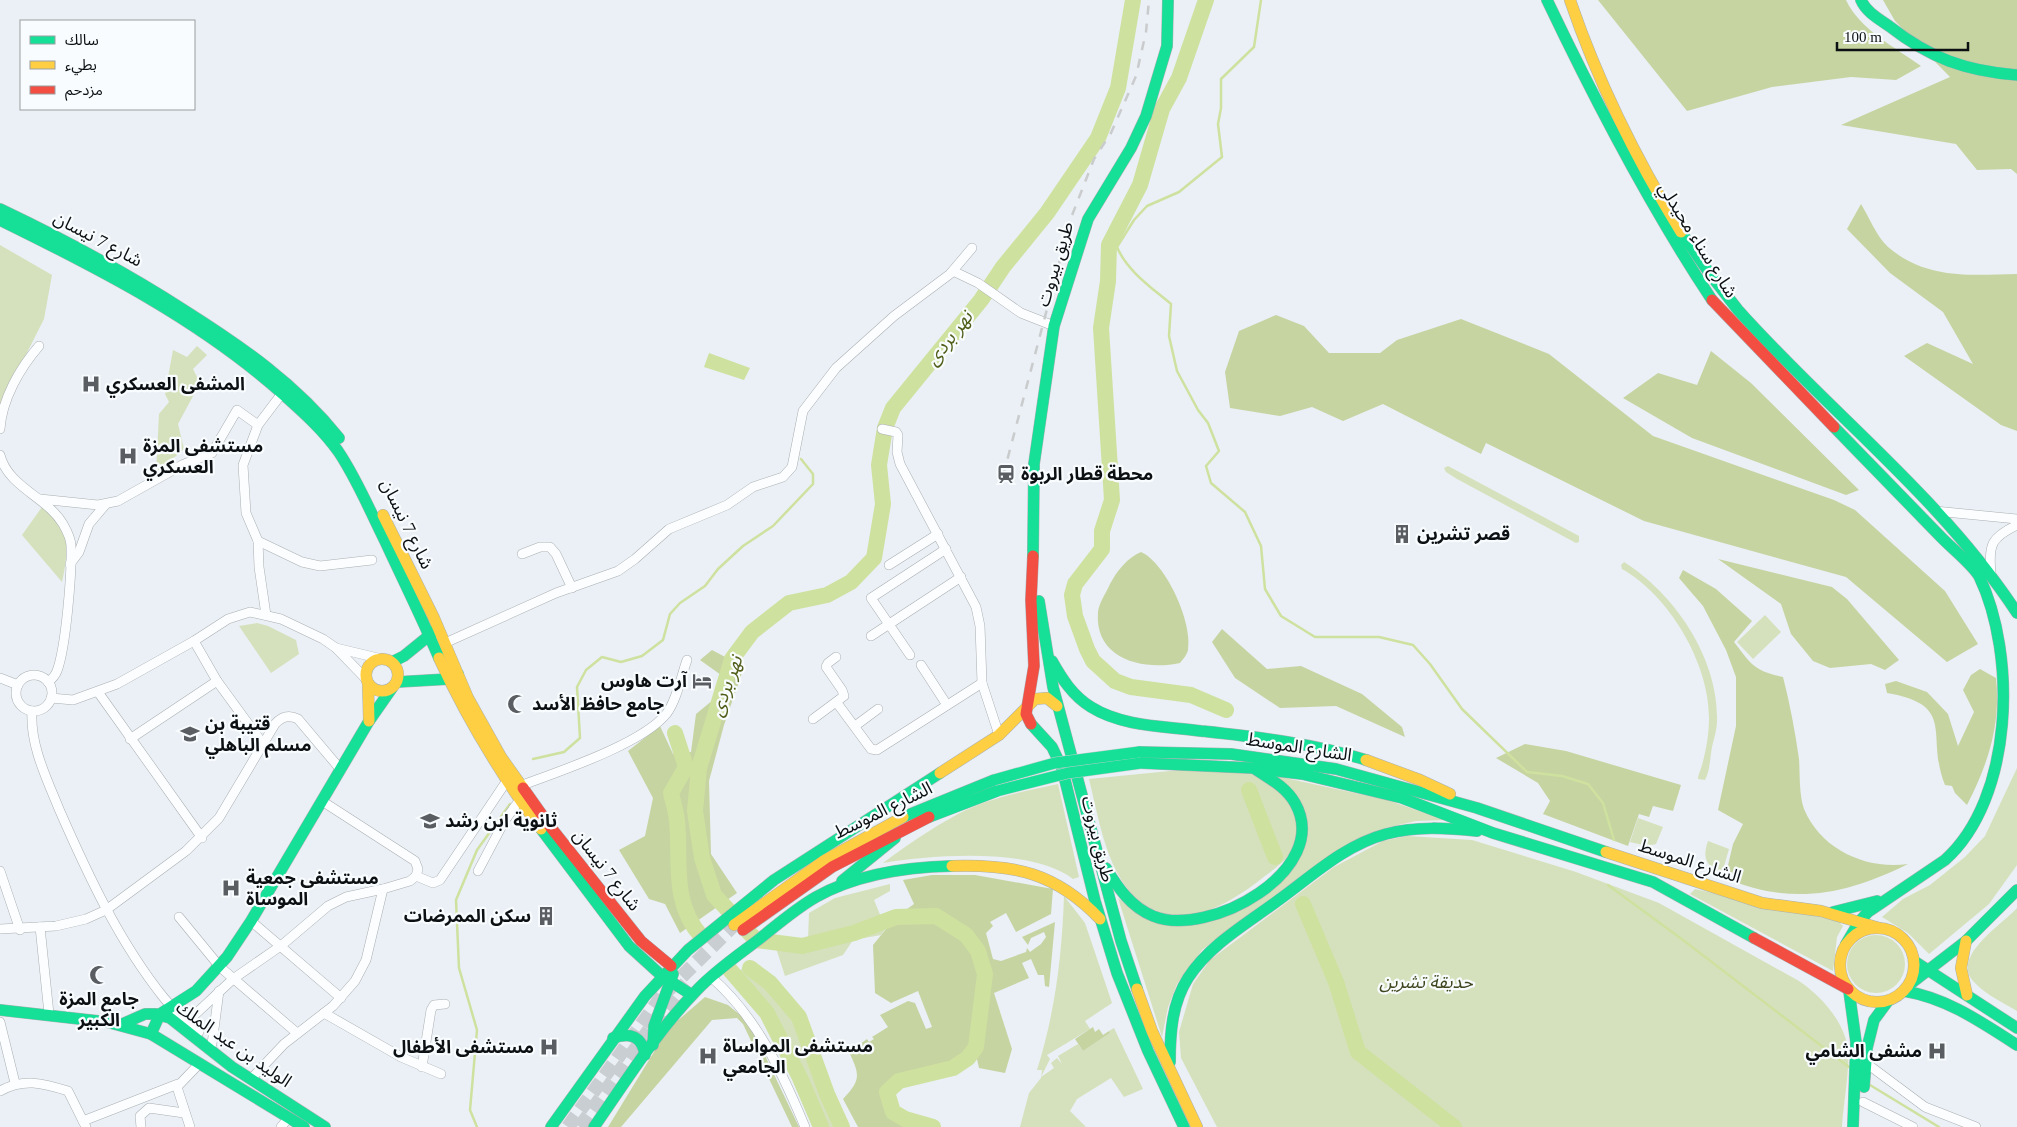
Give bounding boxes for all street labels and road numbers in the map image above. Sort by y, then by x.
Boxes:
street label: شارع سناء محيدلي [1651,179,1741,303]
street label: شارع 7 نيسان [48,207,146,274]
street label: طريق بيروت [1033,219,1078,309]
street label: شارع 7 نيسان [373,476,437,574]
street label: الشارع الموسط [1244,729,1353,769]
street label: الشارع الموسط [831,778,937,846]
street label: طريق بيروت [1077,794,1118,884]
street label: شارع 7 نيسان [566,825,645,917]
street label: الشارع الموسط [1635,835,1744,891]
street label: الوليد بن عبد الملك [172,997,295,1092]

